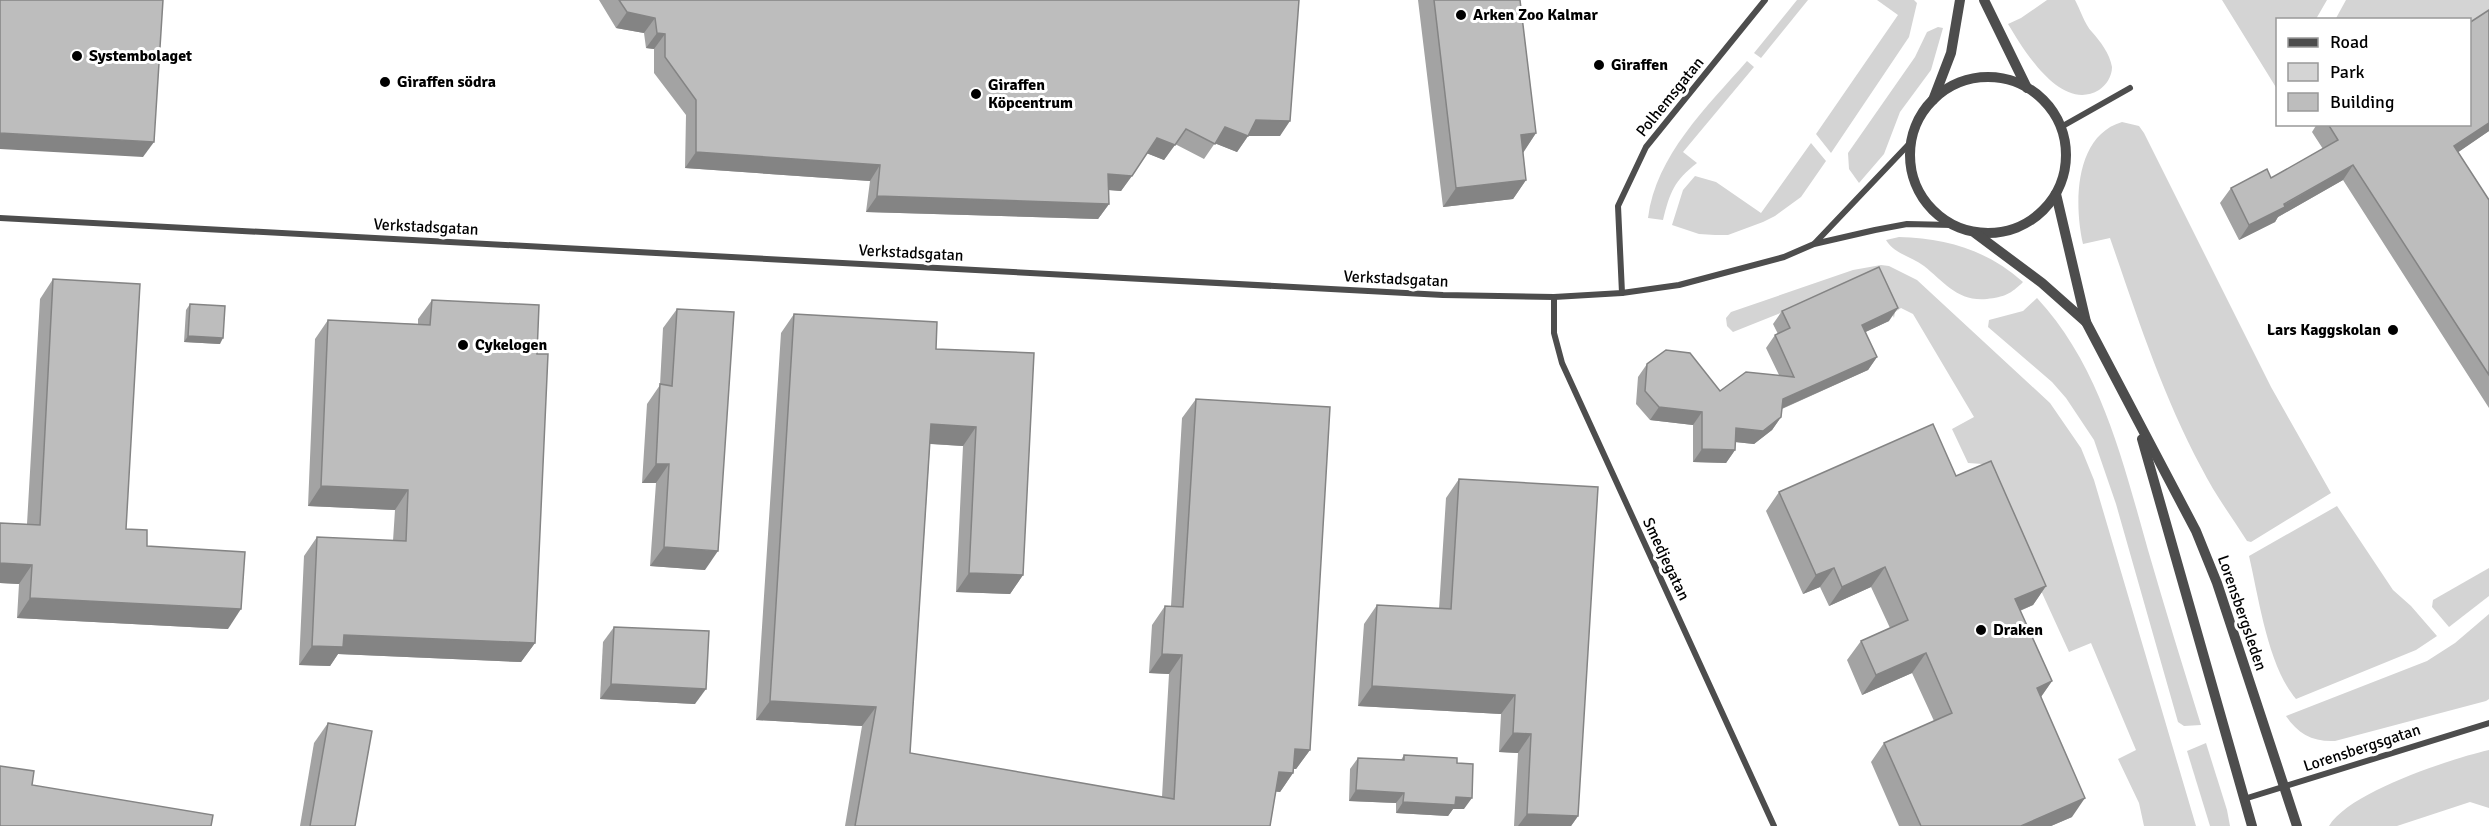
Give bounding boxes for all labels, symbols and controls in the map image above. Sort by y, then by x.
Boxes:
place label: Arken Zoo Kalmar [1473,5,1598,25]
marker: Arken Zoo Kalmar [1454,8,1468,22]
legend [2276,18,2471,126]
text: Road [2330,31,2369,53]
place label: Systembolaget [89,46,192,66]
marker: Systembolaget [70,49,84,63]
street label: Polhemsgatan [1632,53,1708,141]
place label: Giraffen [1611,55,1668,75]
marker: Giraffen [1592,58,1606,72]
text: Park [2330,61,2365,83]
place label: Giraffen södra [397,72,496,92]
marker: Giraffen södra [378,75,392,89]
place label: Giraffen Köpcentrum [988,75,1073,113]
marker: Giraffen Köpcentrum [969,87,983,101]
text: Building [2330,91,2394,113]
street label: Verkstadsgatan [373,214,479,240]
street label: Verkstadsgatan [858,240,964,266]
street label: Verkstadsgatan [1343,266,1449,292]
place label: Lars Kaggskolan [2267,320,2381,340]
marker: Lars Kaggskolan [2386,323,2400,337]
place label: Cykelogen [475,335,547,355]
marker: Cykelogen [456,338,470,352]
street label: Smedjegatan [1638,514,1694,604]
street label: Lorensbergsleden [2213,553,2271,673]
place label: Draken [1993,620,2043,640]
marker: Draken [1974,623,1988,637]
street label: Lorensbergsgatan [2301,720,2423,776]

